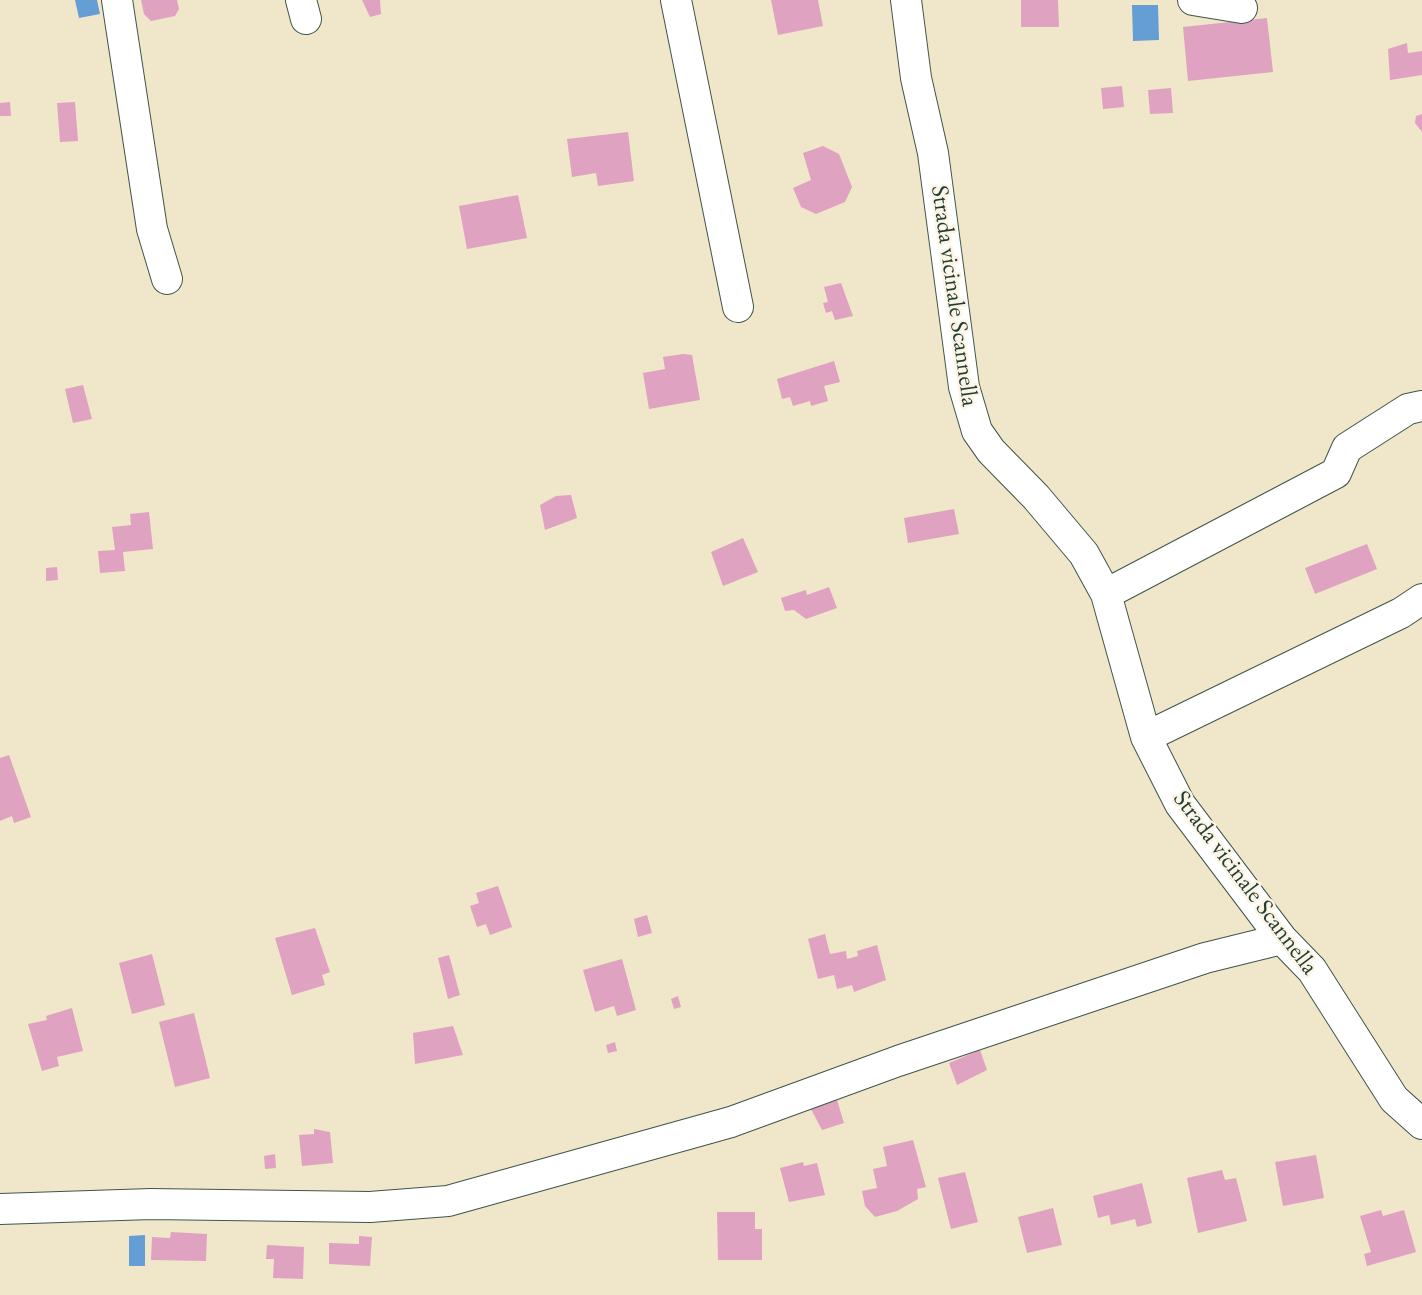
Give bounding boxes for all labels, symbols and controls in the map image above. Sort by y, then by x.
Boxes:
street label: Strada vicinale Scannella [924,184,984,408]
street label: Strada vicinale Scannella [1166,785,1324,981]

